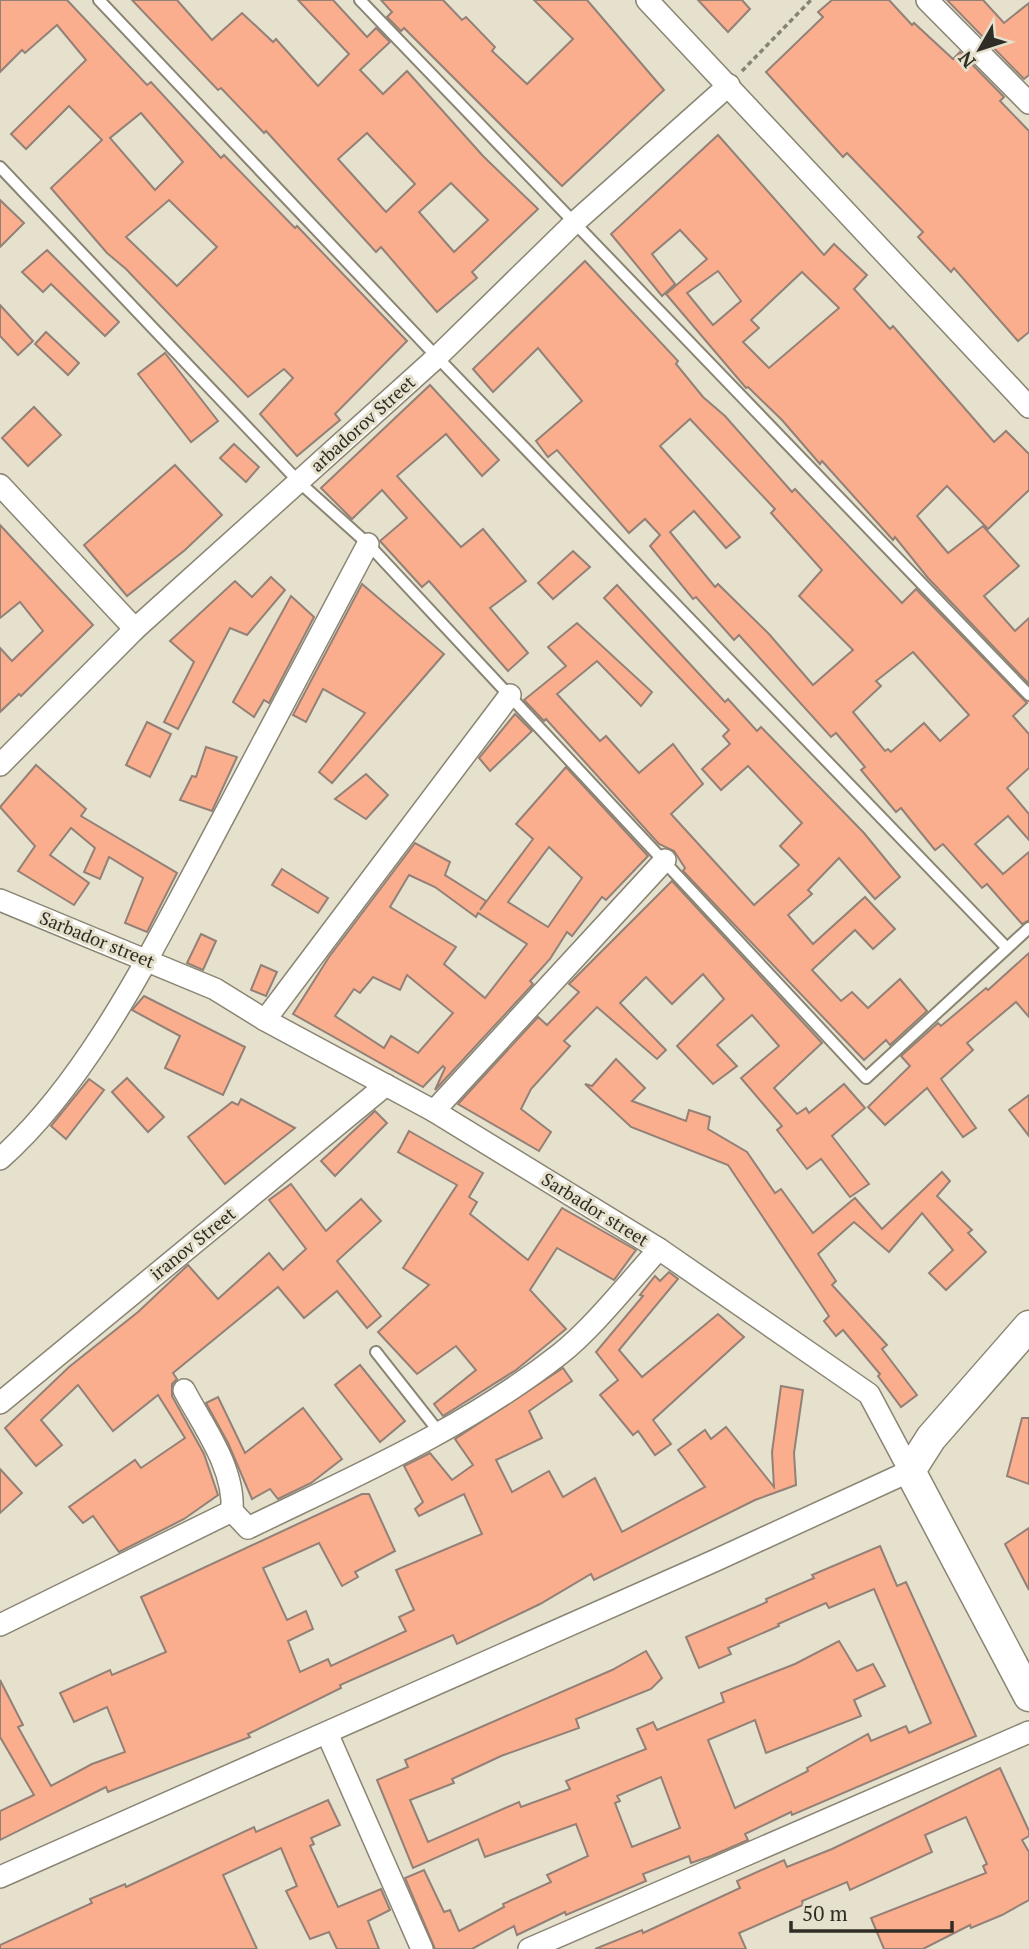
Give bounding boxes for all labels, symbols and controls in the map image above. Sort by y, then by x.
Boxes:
north arrow [945,14,1015,84]
text: N [952,46,981,73]
street label: arbadorov Street [305,370,420,477]
street label: Sarbador street [36,905,159,973]
street label: Sarbador street [537,1167,654,1252]
street label: iranov Street [145,1201,240,1285]
scale bar [791,1890,952,1934]
text: 50 m [802,1899,848,1927]

